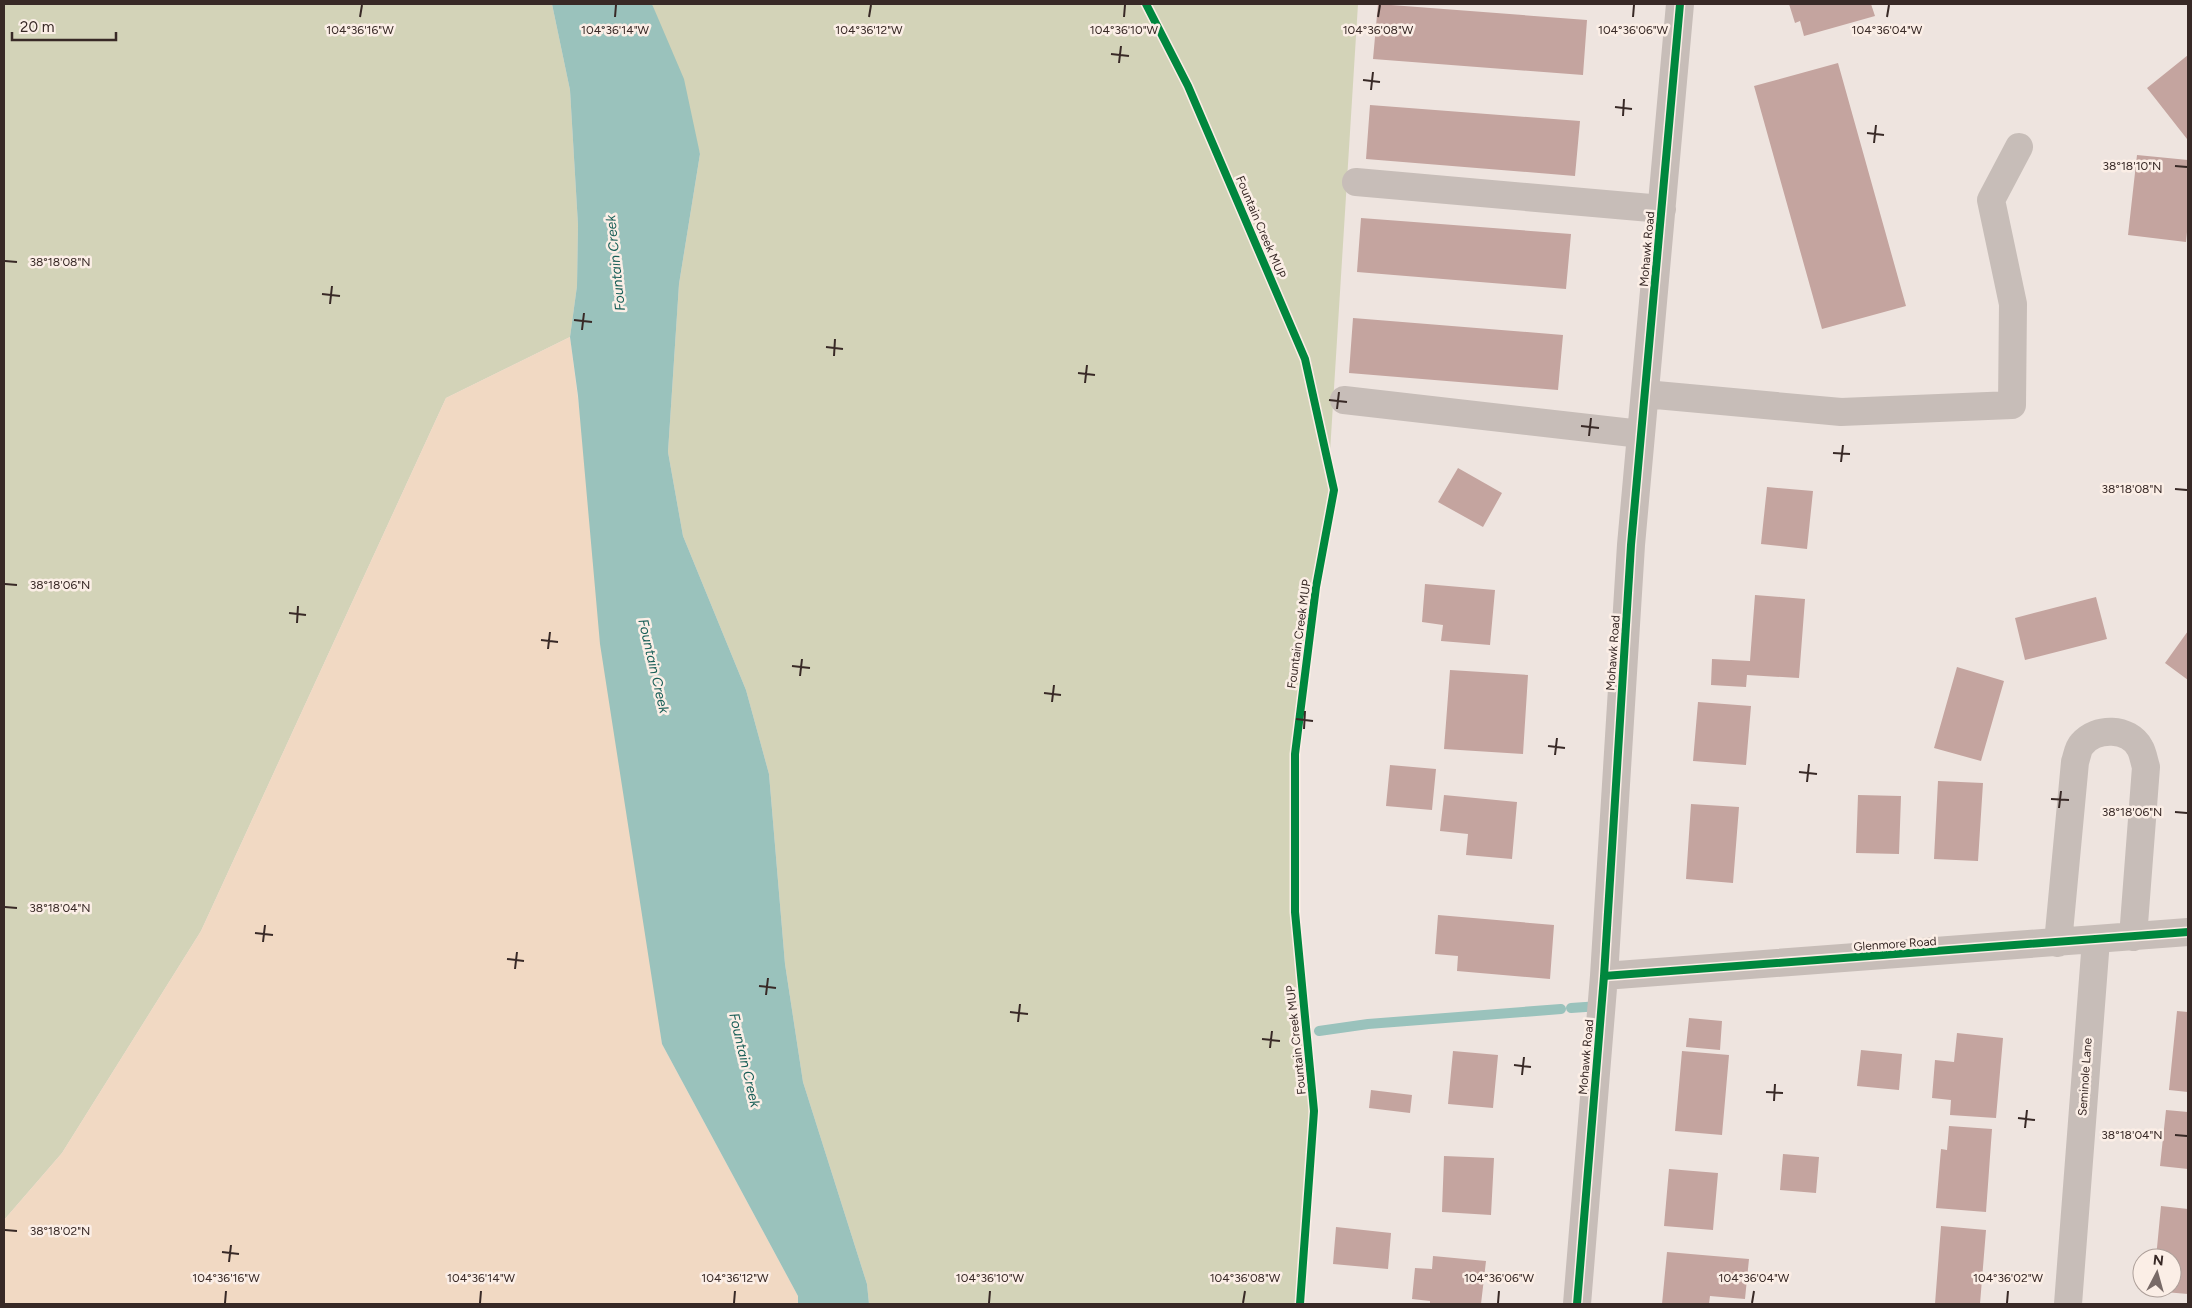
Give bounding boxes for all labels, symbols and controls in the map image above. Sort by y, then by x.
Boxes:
scale bar [12,10,116,42]
text: 20 m [20,18,54,36]
text: 104°36'16"W [326,23,394,37]
text: 104°36'14"W [581,23,649,37]
text: 104°36'12"W [835,23,903,37]
text: 104°36'10"W [1090,23,1159,37]
text: 104°36'08"W [1343,23,1414,37]
text: 104°36'06"W [1598,23,1669,37]
text: 104°36'04"W [1852,23,1923,37]
text: 38°18'10"N [2103,159,2161,173]
street label: Fountain Creek MUP [1233,174,1289,280]
street label: Mohawk Road [1637,211,1657,287]
water label: Fountain Creek [602,213,629,312]
text: 38°18'08"N [29,255,91,269]
text: 38°18'08"N [2101,482,2163,496]
text: 38°18'06"N [30,578,90,592]
street label: Fountain Creek MUP [1284,578,1314,689]
street label: Mohawk Road [1603,615,1623,691]
water label: Fountain Creek [634,617,673,716]
text: 38°18'06"N [2102,805,2162,819]
text: 38°18'04"N [29,901,91,915]
street label: Glenmore Road [1853,934,1937,954]
street label: Fountain Creek MUP [1283,985,1309,1095]
water label: Fountain Creek [725,1011,764,1110]
street label: Mohawk Road [1576,1019,1596,1095]
street label: Seminole Lane [2075,1037,2095,1117]
text: 38°18'04"N [2101,1128,2163,1142]
text: 38°18'02"N [30,1224,90,1238]
north arrow [2132,1248,2182,1298]
text: N [2152,1252,2165,1270]
text: 104°36'16"W [192,1271,260,1285]
text: 104°36'14"W [447,1271,515,1285]
text: 104°36'12"W [701,1271,769,1285]
text: 104°36'10"W [956,1271,1025,1285]
text: 104°36'08"W [1210,1271,1281,1285]
text: 104°36'06"W [1464,1271,1535,1285]
text: 104°36'04"W [1719,1271,1790,1285]
text: 104°36'02"W [1973,1271,2043,1285]

